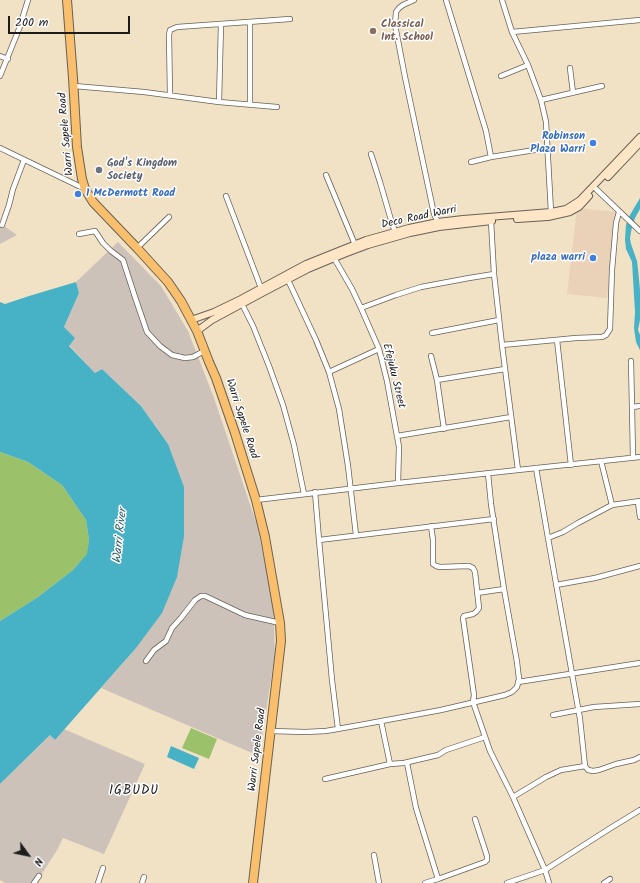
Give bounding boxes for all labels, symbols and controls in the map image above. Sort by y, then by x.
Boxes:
scale bar [10,8,132,34]
text: 200 m [15,13,48,32]
place label: Classical Int. School [381,18,433,44]
marker: Classical Int. School [368,26,378,36]
street label: Warri Sapele Road [57,92,77,176]
place label: Robinson Plaza Warri [530,130,585,156]
marker: Robinson Plaza Warri [588,138,598,148]
place label: God's Kingdom Society [107,157,177,183]
marker: God's Kingdom Society [94,165,104,175]
place label: 1 McDermott Road [86,187,175,201]
marker: 1 McDermott Road [73,189,83,199]
street label: Deco Road Warri [380,204,458,232]
place label: plaza warri [531,251,585,265]
marker: plaza warri [588,253,598,263]
street label: Efejuku Street [379,342,407,410]
street label: Warri Sapele Road [222,377,260,461]
water label: Warri River [111,508,131,564]
street label: Warri Sapele Road [246,708,270,792]
district label: IGBUDU [109,784,159,800]
north arrow [8,835,48,875]
text: N [29,854,48,869]

